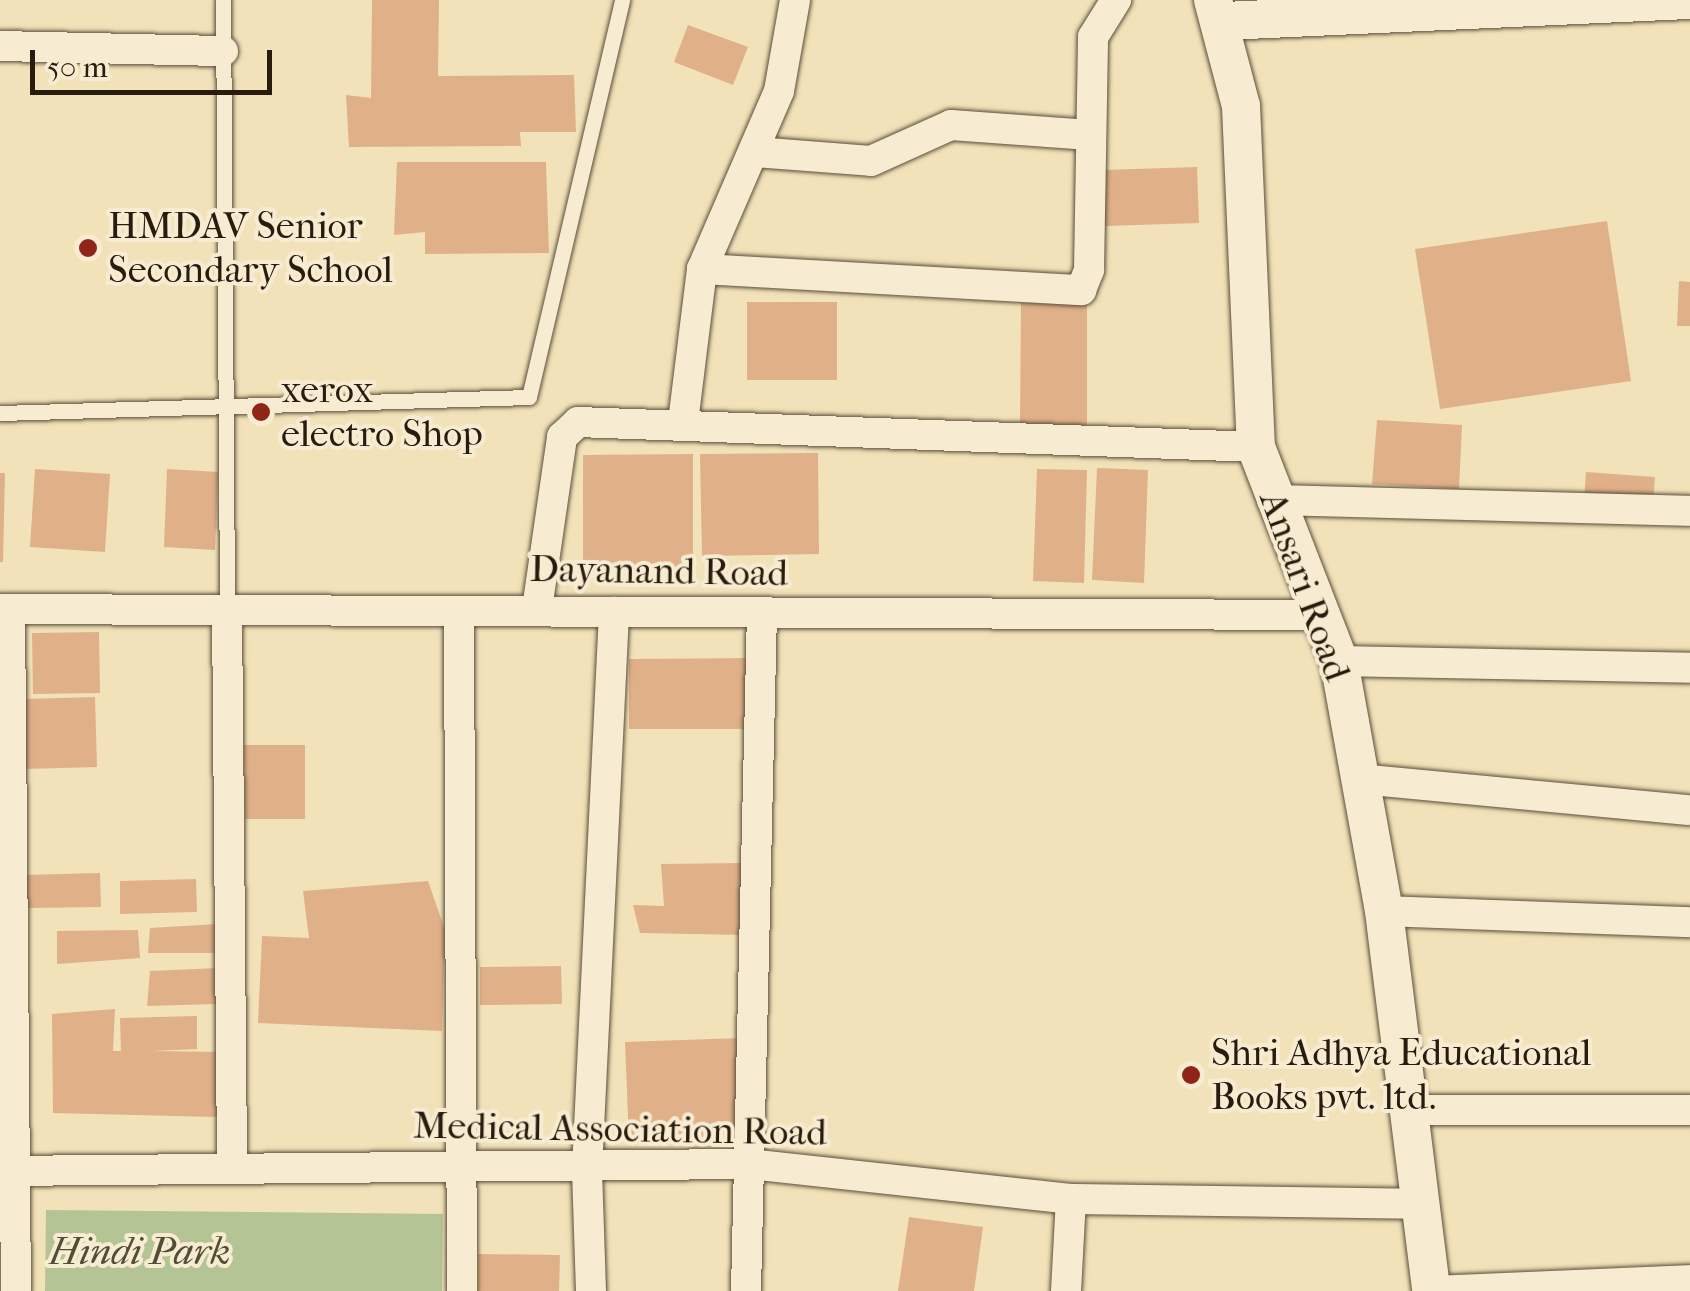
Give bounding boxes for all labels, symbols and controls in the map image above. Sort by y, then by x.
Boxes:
scale bar [35,30,278,92]
text: 50 m [47,50,108,85]
place label: HMDAV Senior Secondary School [108,203,393,292]
marker: HMDAV Senior Secondary School [77,237,99,259]
place label: xerox electro Shop [281,367,483,456]
marker: xerox electro Shop [250,401,272,423]
street label: Ansari Road [1250,485,1360,687]
street label: Dayanand Road [529,546,789,596]
place label: Shri Adhya Educational Books pvt. ltd. [1211,1030,1591,1120]
marker: Shri Adhya Educational Books pvt. ltd. [1180,1064,1202,1086]
street label: Medical Association Road [413,1103,827,1155]
park label: Hindi Park [50,1229,230,1275]

